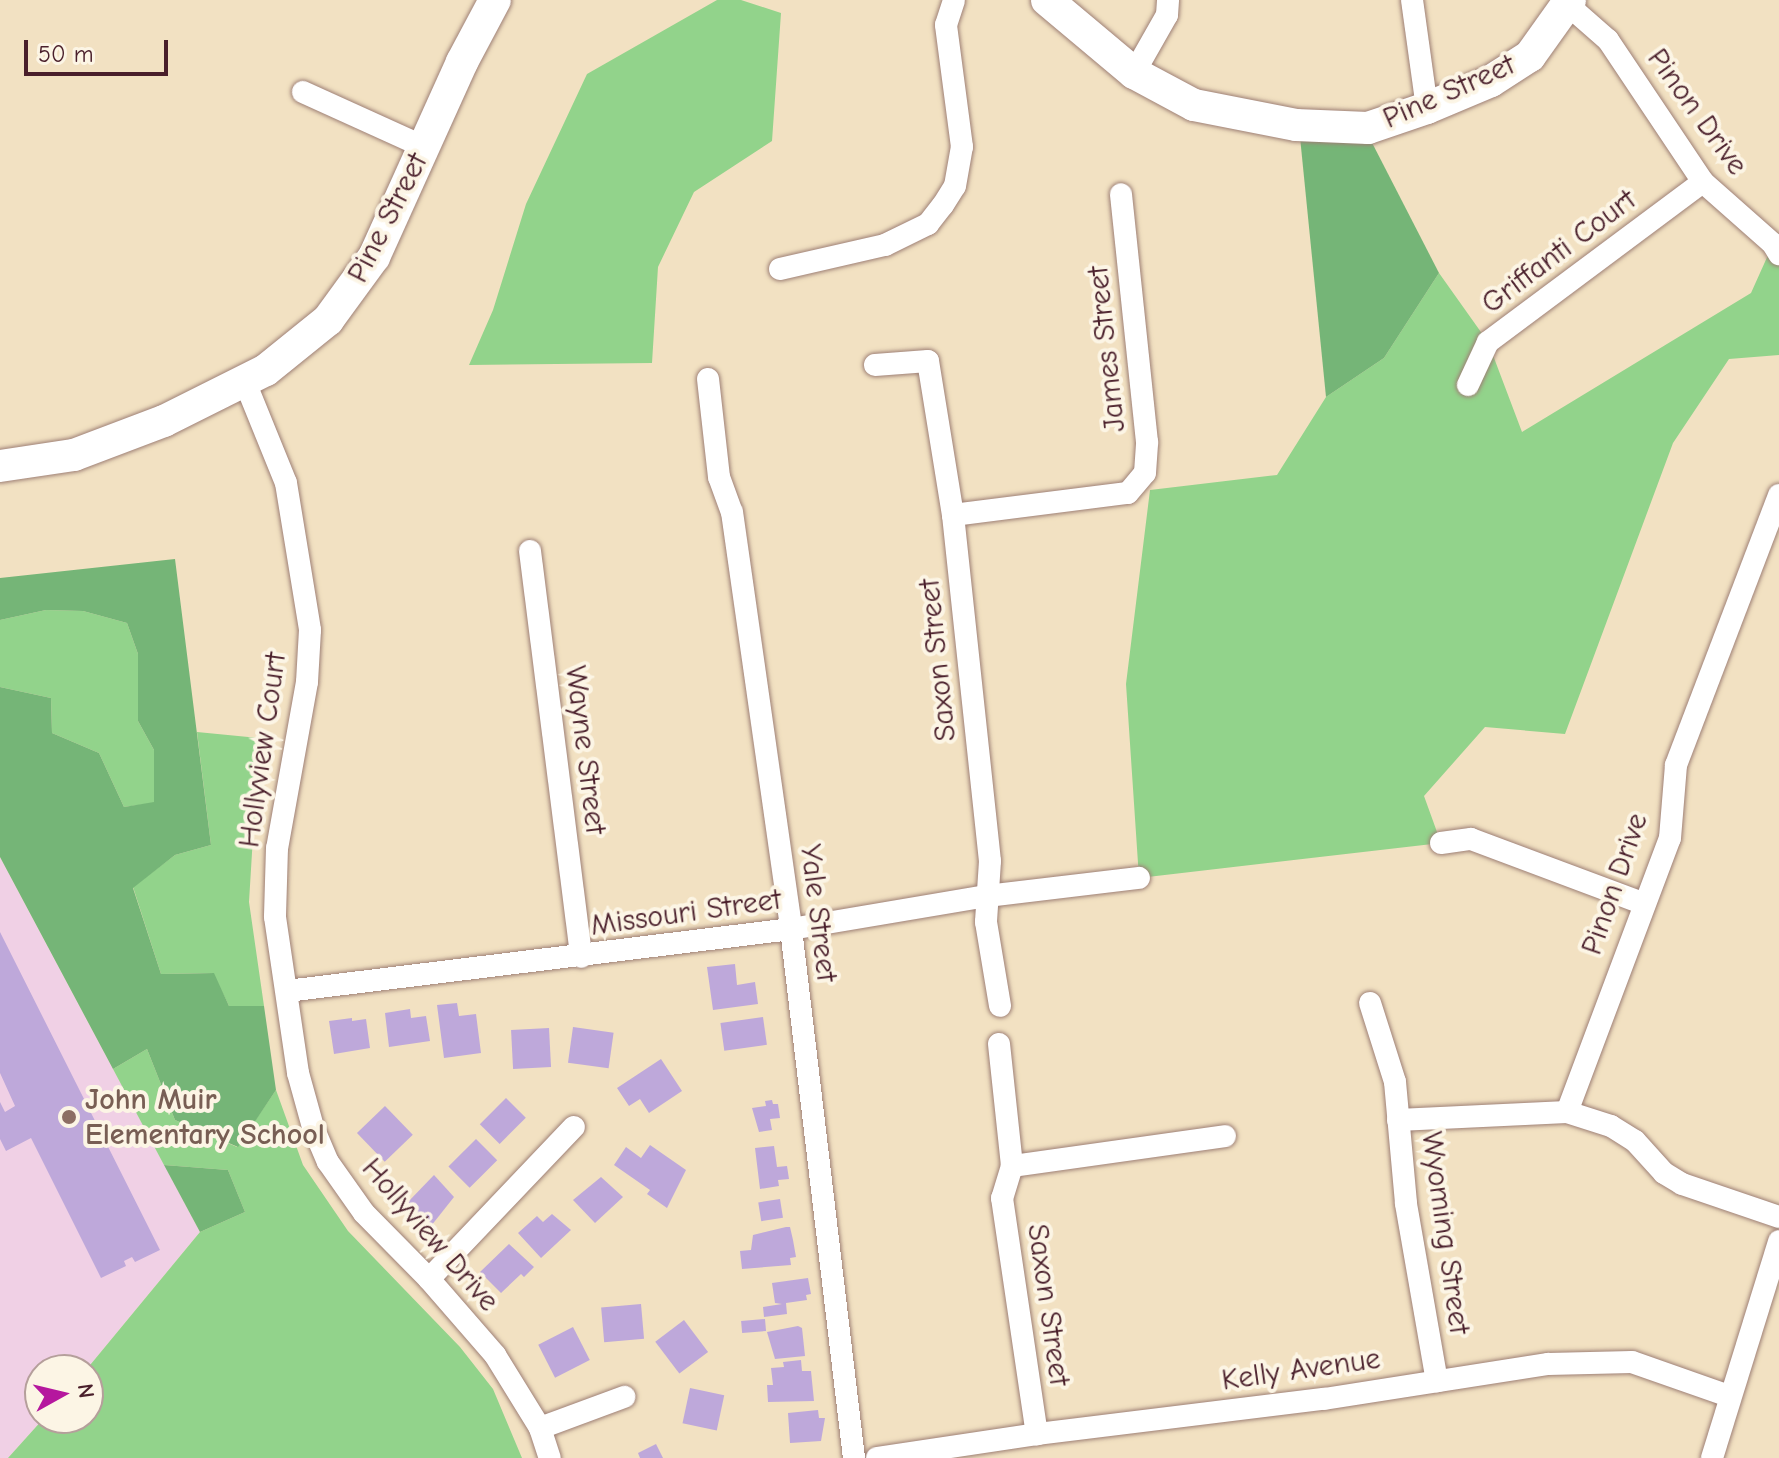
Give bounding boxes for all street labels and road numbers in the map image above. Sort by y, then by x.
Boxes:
street label: Pinon Drive [1639,42,1755,182]
street label: Pine Street [1378,47,1520,137]
street label: Pine Street [340,147,436,289]
street label: Griffanti Court [1475,182,1643,322]
street label: James Street [1080,264,1134,434]
street label: Saxon Street [912,577,964,743]
street label: Hollyview Court [231,650,295,850]
street label: Wayne Street [557,664,613,836]
street label: Pinon Drive [1574,809,1656,959]
street label: Yale Street [792,842,844,984]
street label: Missouri Street [588,882,784,944]
street label: Wyoming Street [1413,1129,1477,1337]
street label: Hollyview Drive [354,1151,506,1319]
street label: Saxon Street [1019,1222,1077,1388]
street label: Kelly Avenue [1219,1341,1383,1399]

